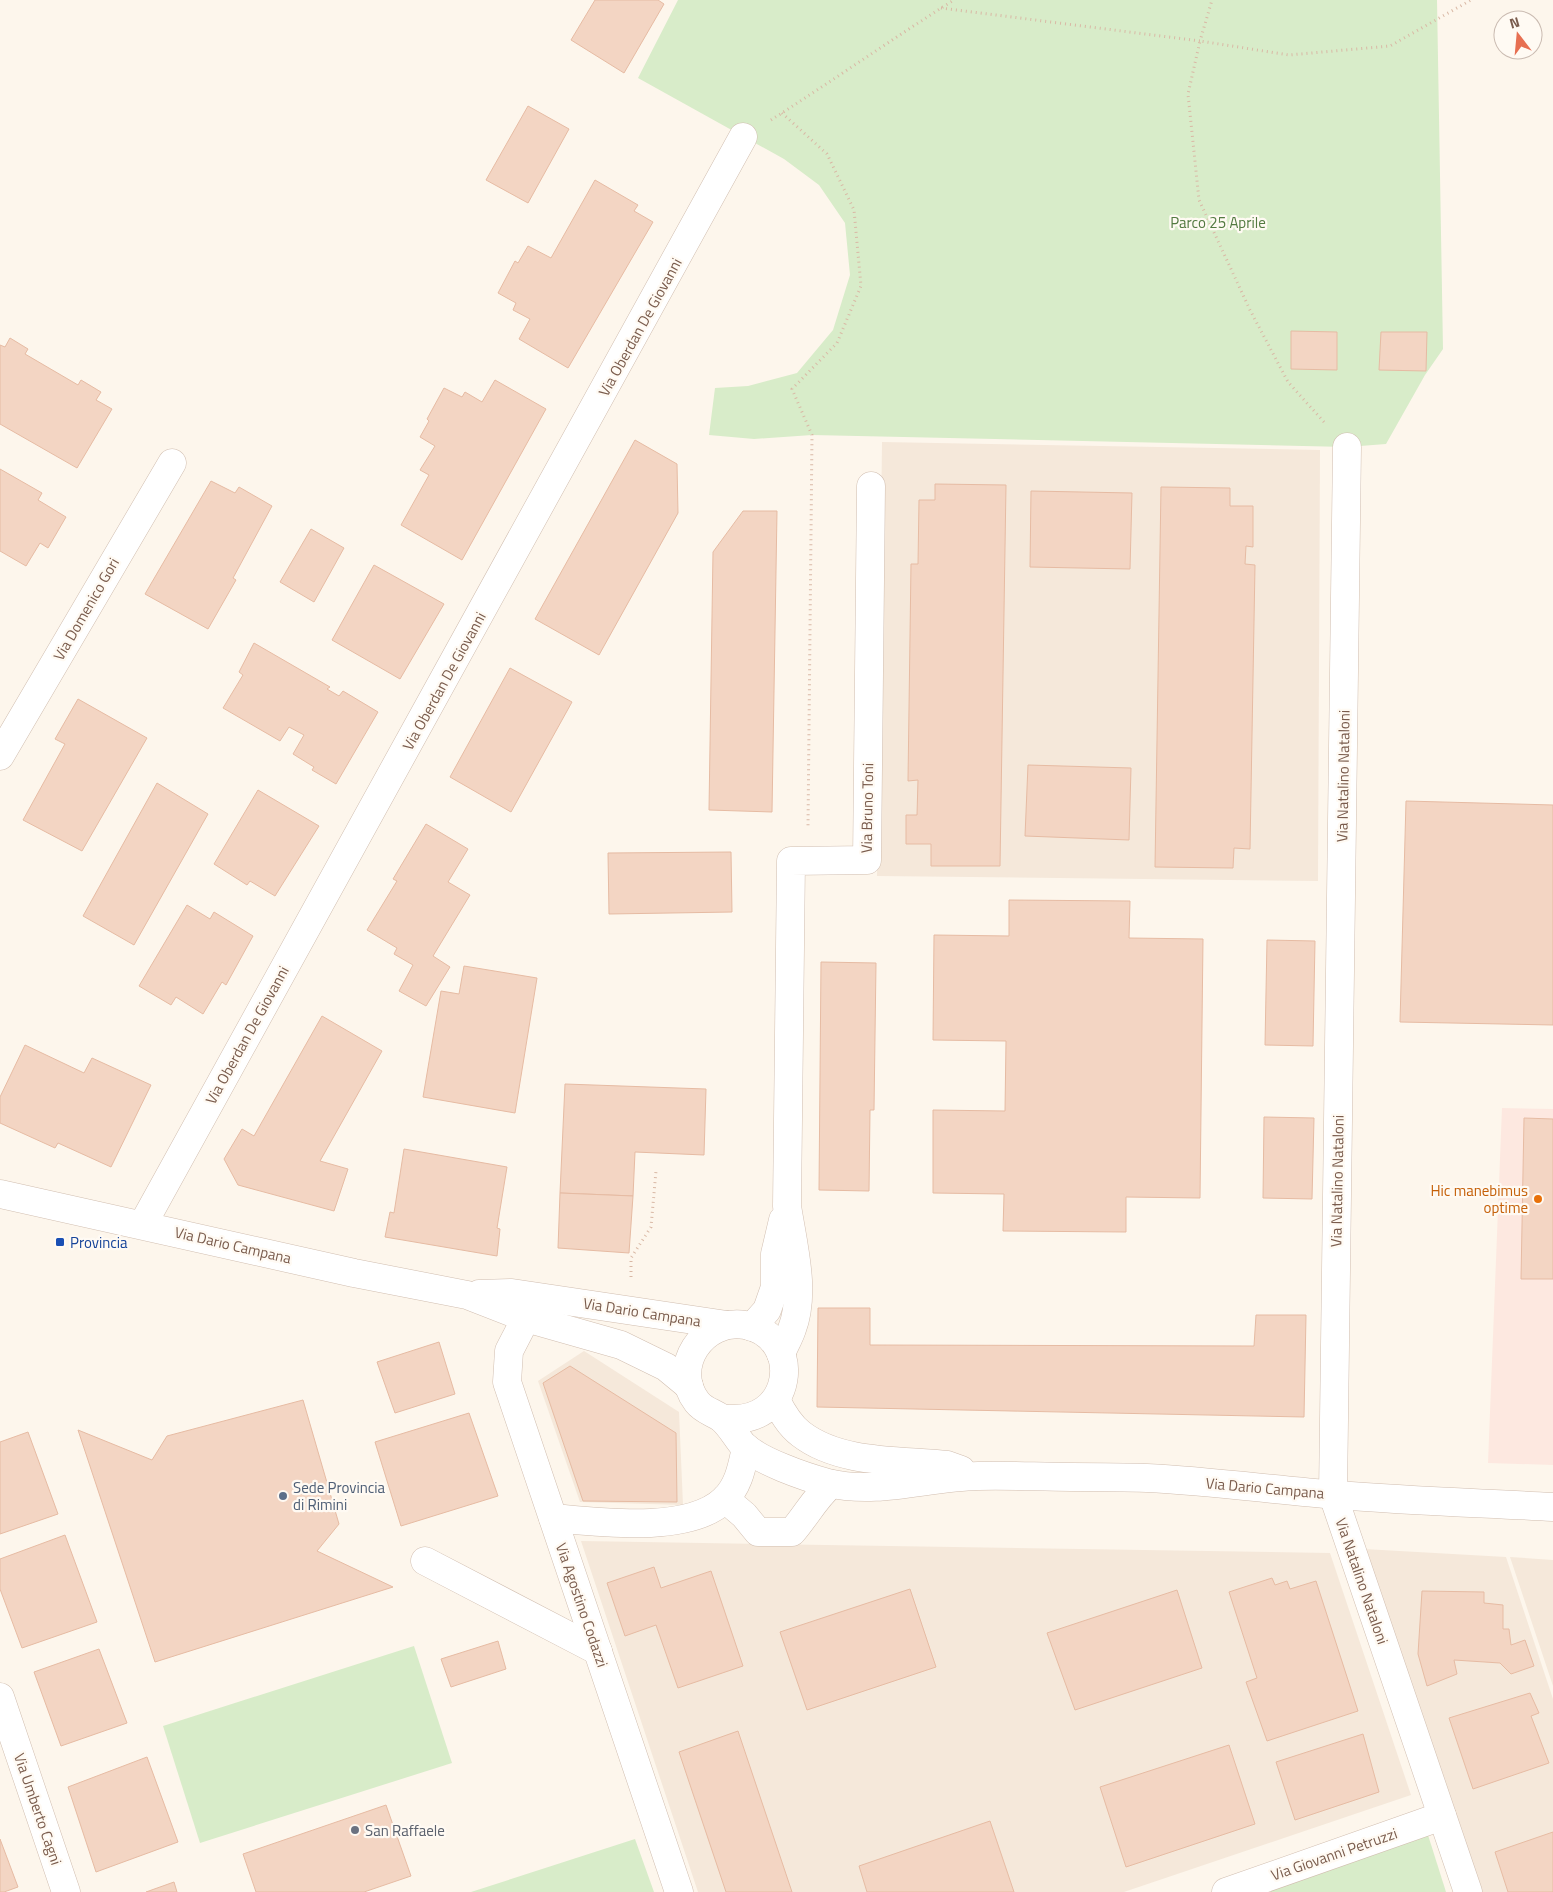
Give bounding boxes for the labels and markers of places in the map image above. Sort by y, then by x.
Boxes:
place label: Hic manebimus optime [1430,1179,1528,1219]
marker: Hic manebimus optime [1532,1193,1544,1205]
place label: Provincia [70,1231,128,1254]
marker: Provincia [54,1236,66,1248]
place label: Sede Provincia di Rimini [293,1476,386,1516]
marker: Sede Provincia di Rimini [277,1490,289,1502]
place label: San Raffaele [365,1819,445,1842]
marker: San Raffaele [349,1824,361,1836]

